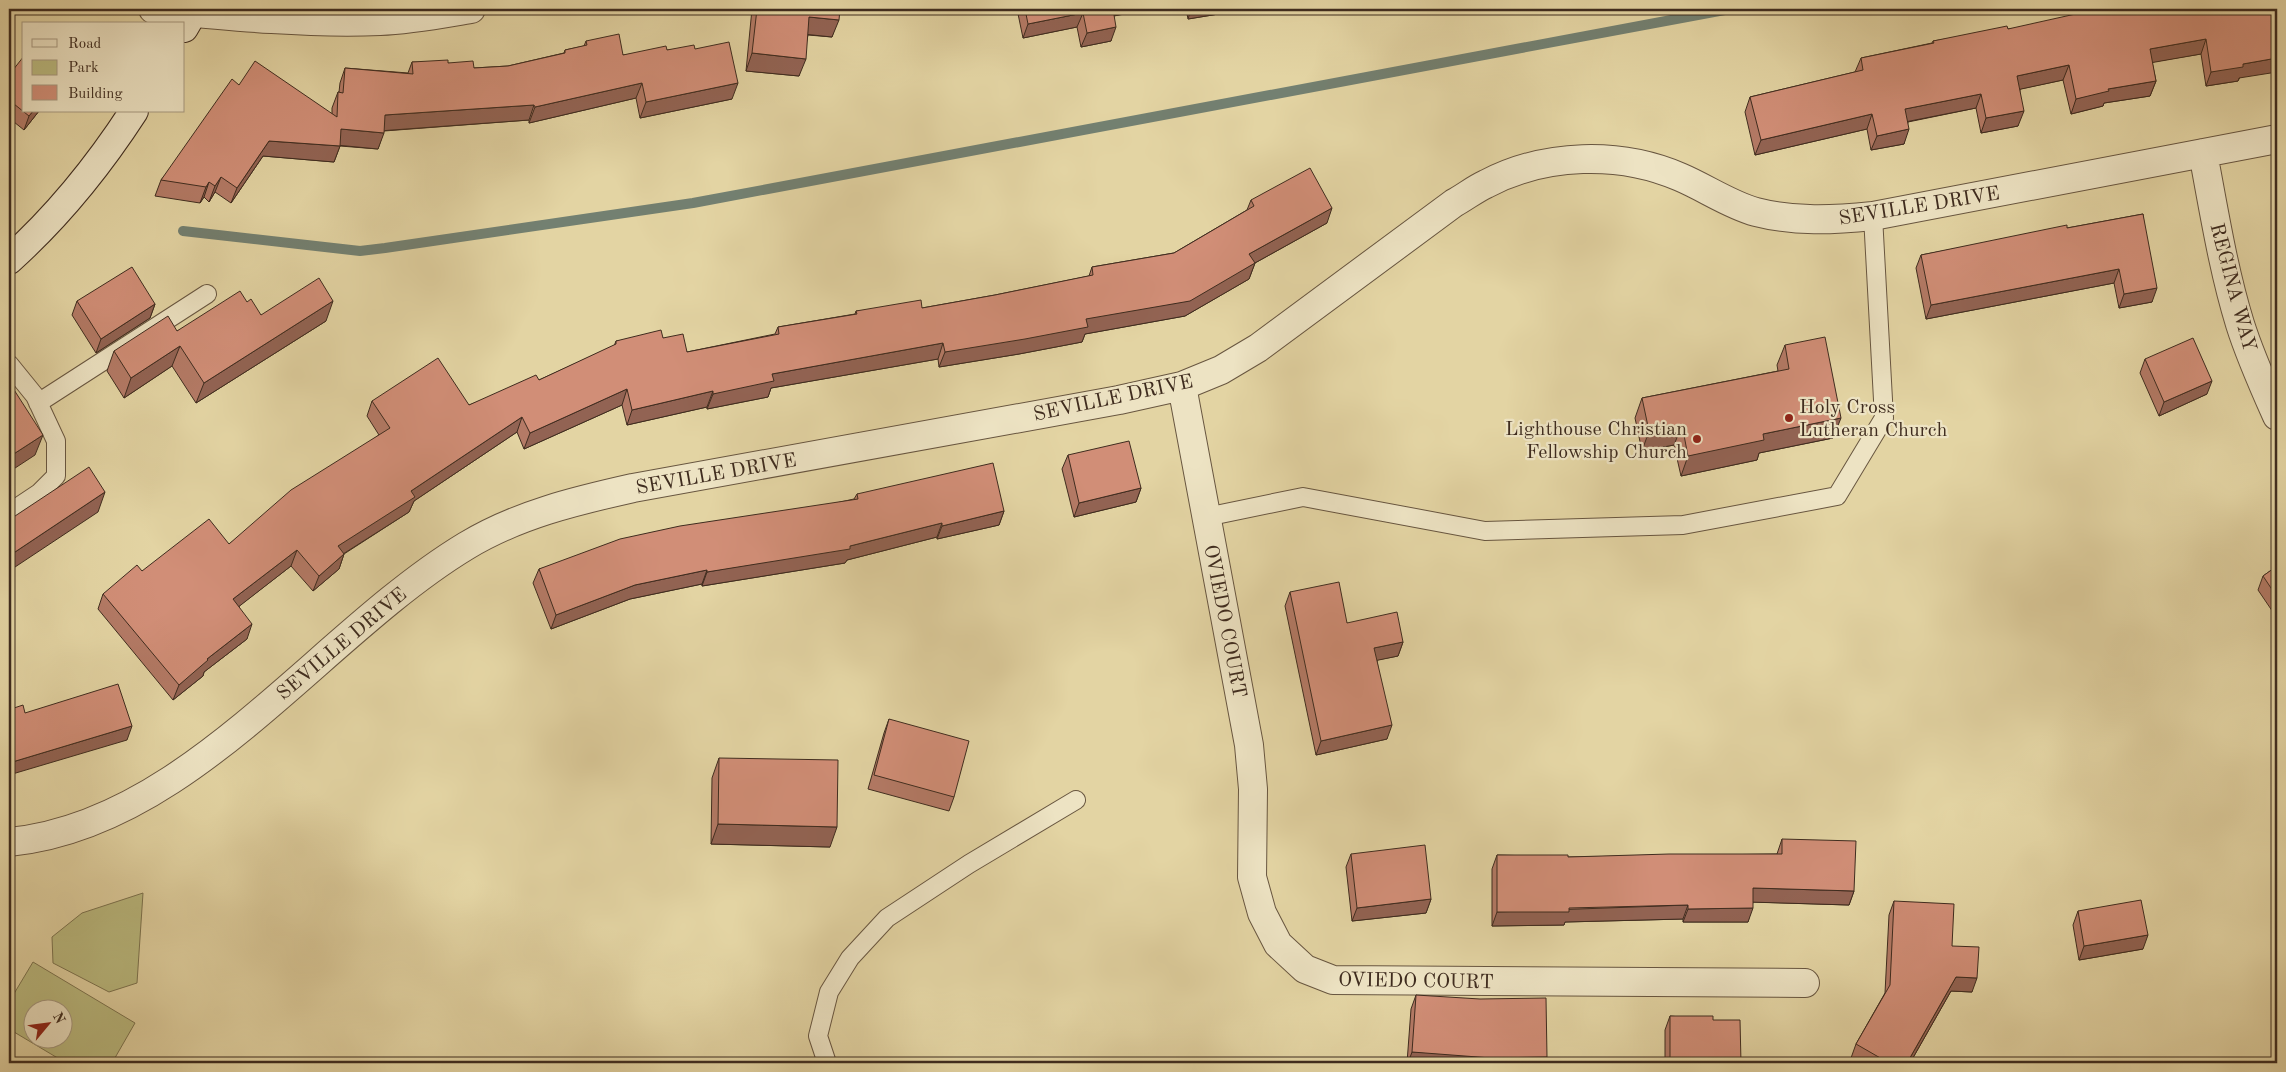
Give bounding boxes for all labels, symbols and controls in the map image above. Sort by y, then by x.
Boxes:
legend [22,22,185,112]
text: Road [68,37,102,52]
text: Park [68,61,99,76]
text: Building [68,87,123,102]
street label: SEVILLE DRIVE [1837,184,2001,230]
street label: REGINA WAY [2205,221,2259,354]
street label: SEVILLE DRIVE [1032,372,1195,426]
place label: Holy Cross Lutheran Church [1799,398,1948,441]
marker: Holy Cross Lutheran Church [1783,412,1795,424]
place label: Lighthouse Christian Fellowship Church [1505,420,1687,463]
marker: Lighthouse Christian Fellowship Church [1691,433,1703,445]
street label: SEVILLE DRIVE [634,451,798,499]
street label: OVIEDO COURT [1199,543,1249,700]
street label: SEVILLE DRIVE [274,585,411,705]
street label: OVIEDO COURT [1338,971,1494,993]
north arrow [22,1000,72,1050]
text: N [50,1010,67,1027]

